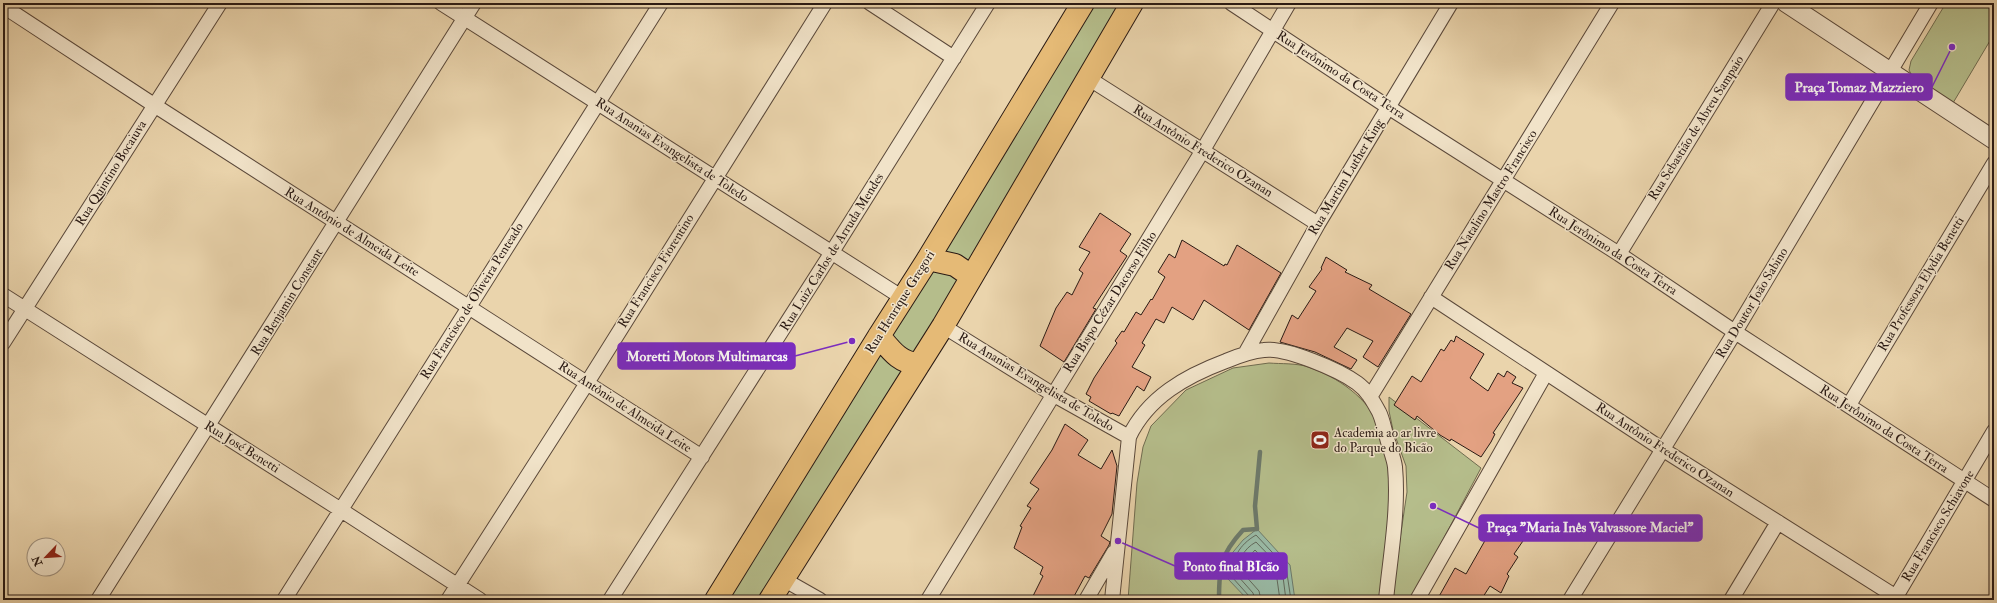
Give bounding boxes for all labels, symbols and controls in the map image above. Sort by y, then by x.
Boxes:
street label: Rua Jerônimo da Costa Terra [1274,27,1409,123]
street label: Rua Sebastião de Abreu Sampaio [1645,53,1748,204]
callout: Praça Tomaz Mazziero [1786,74,1932,100]
text: Praça Tomaz Mazziero [1794,79,1924,96]
street label: Rua Ananias Evangelista de Toledo [593,95,751,205]
street label: Rua Antônio Frederico Ozanan [1130,101,1276,201]
street label: Rua Martim Luther King [1305,115,1387,238]
street label: Rua Quintino Bocaiuva [72,117,150,229]
street label: Rua Natalino Mastro Francisco [1441,127,1541,273]
street label: Rua Luiz Carlos de Arruda Mendes [777,170,888,334]
street label: Rua Antônio de Almeida Leite [282,184,423,280]
street label: Rua Jerônimo da Costa Terra [1546,203,1681,299]
street label: Rua Francisco Fiorentino [614,211,698,331]
street label: Rua Professora Elydia Benetti [1874,213,1969,355]
street label: Rua Francisco de Oliveira Penteado [417,220,527,382]
street label: Rua Bispo Cézar Dacorso Filho [1060,228,1161,376]
street label: Rua Benjamin Constant [248,245,326,359]
street label: Rua Doutor João Sabino [1713,245,1791,361]
street label: Rua Henrique Gregori [862,247,939,357]
street label: Rua Ananias Evangelista de Toledo [955,329,1117,435]
callout: Moretti Motors Multimarcas [618,343,795,369]
text: Moretti Motors Multimarcas [625,348,788,365]
street label: Rua Antônio de Almeida Leite [555,358,695,456]
street label: Rua Jerônimo da Costa Terra [1817,381,1952,477]
street label: Rua Antônio Frederico Ozanan [1593,399,1737,501]
street label: Rua José Benetti [201,417,283,477]
place label: Academia ao ar livre do Parque do Bicão [1333,425,1437,456]
sports icon: Academia ao ar livre do Parque do Bicão [1309,429,1331,451]
street label: Rua Francisco Schiavone [1898,467,1978,585]
callout: Praça "Maria Inês Valvassore Maciel" [1479,515,1702,541]
text: Praça "Maria Inês Valvassore Maciel" [1486,519,1694,536]
north arrow [26,537,66,577]
text: N [29,553,46,569]
callout: Ponto final BIcão [1175,553,1287,579]
text: Ponto final BIcão [1183,558,1279,575]

